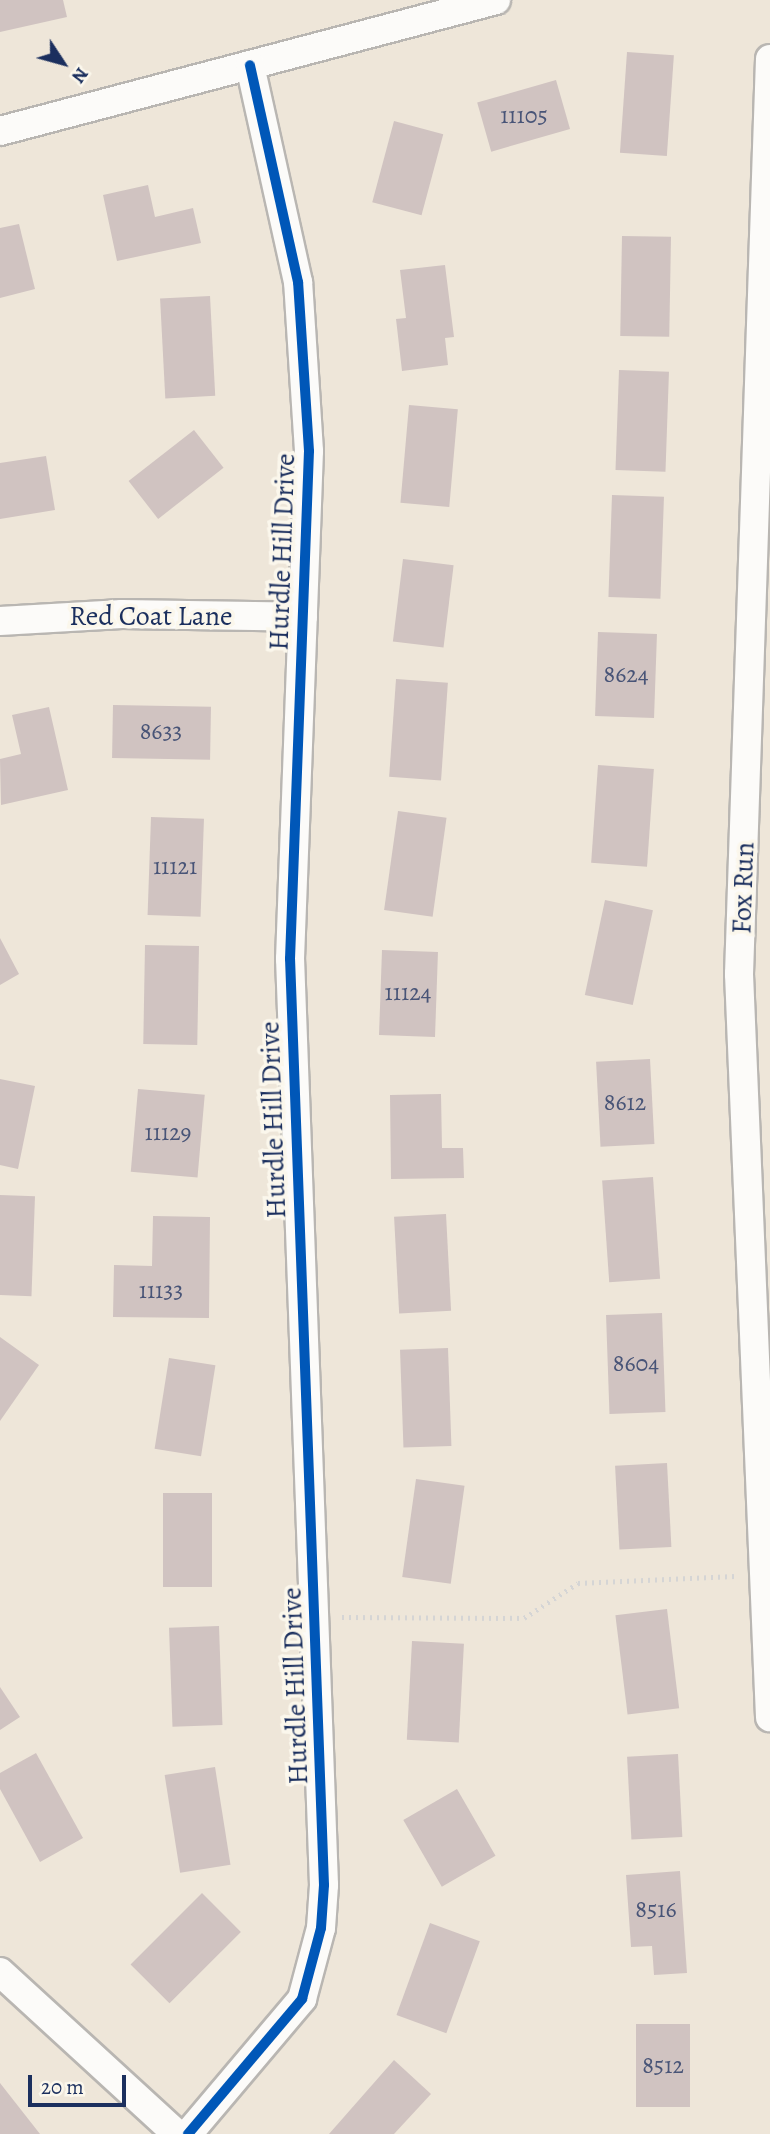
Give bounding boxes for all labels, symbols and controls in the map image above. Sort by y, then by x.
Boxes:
north arrow [28,28,98,98]
text: N [65,62,95,89]
house number: 11105 [500,102,548,130]
street label: Hurdle Hill Drive [262,453,302,651]
street label: Red Coat Lane [69,599,233,633]
house number: 8624 [604,661,648,689]
house number: 8633 [140,718,182,746]
street label: Fox Run [725,841,761,935]
house number: 11121 [153,853,197,881]
house number: 11124 [385,979,431,1007]
street label: Hurdle Hill Drive [253,1021,293,1219]
house number: 8612 [604,1089,646,1117]
house number: 11129 [145,1119,191,1147]
house number: 11133 [139,1277,183,1305]
house number: 8604 [613,1350,659,1378]
street label: Hurdle Hill Drive [275,1587,315,1785]
house number: 8516 [635,1896,677,1924]
house number: 8512 [642,2052,684,2080]
scale bar [32,2060,130,2104]
text: 20 m [41,2073,84,2101]

